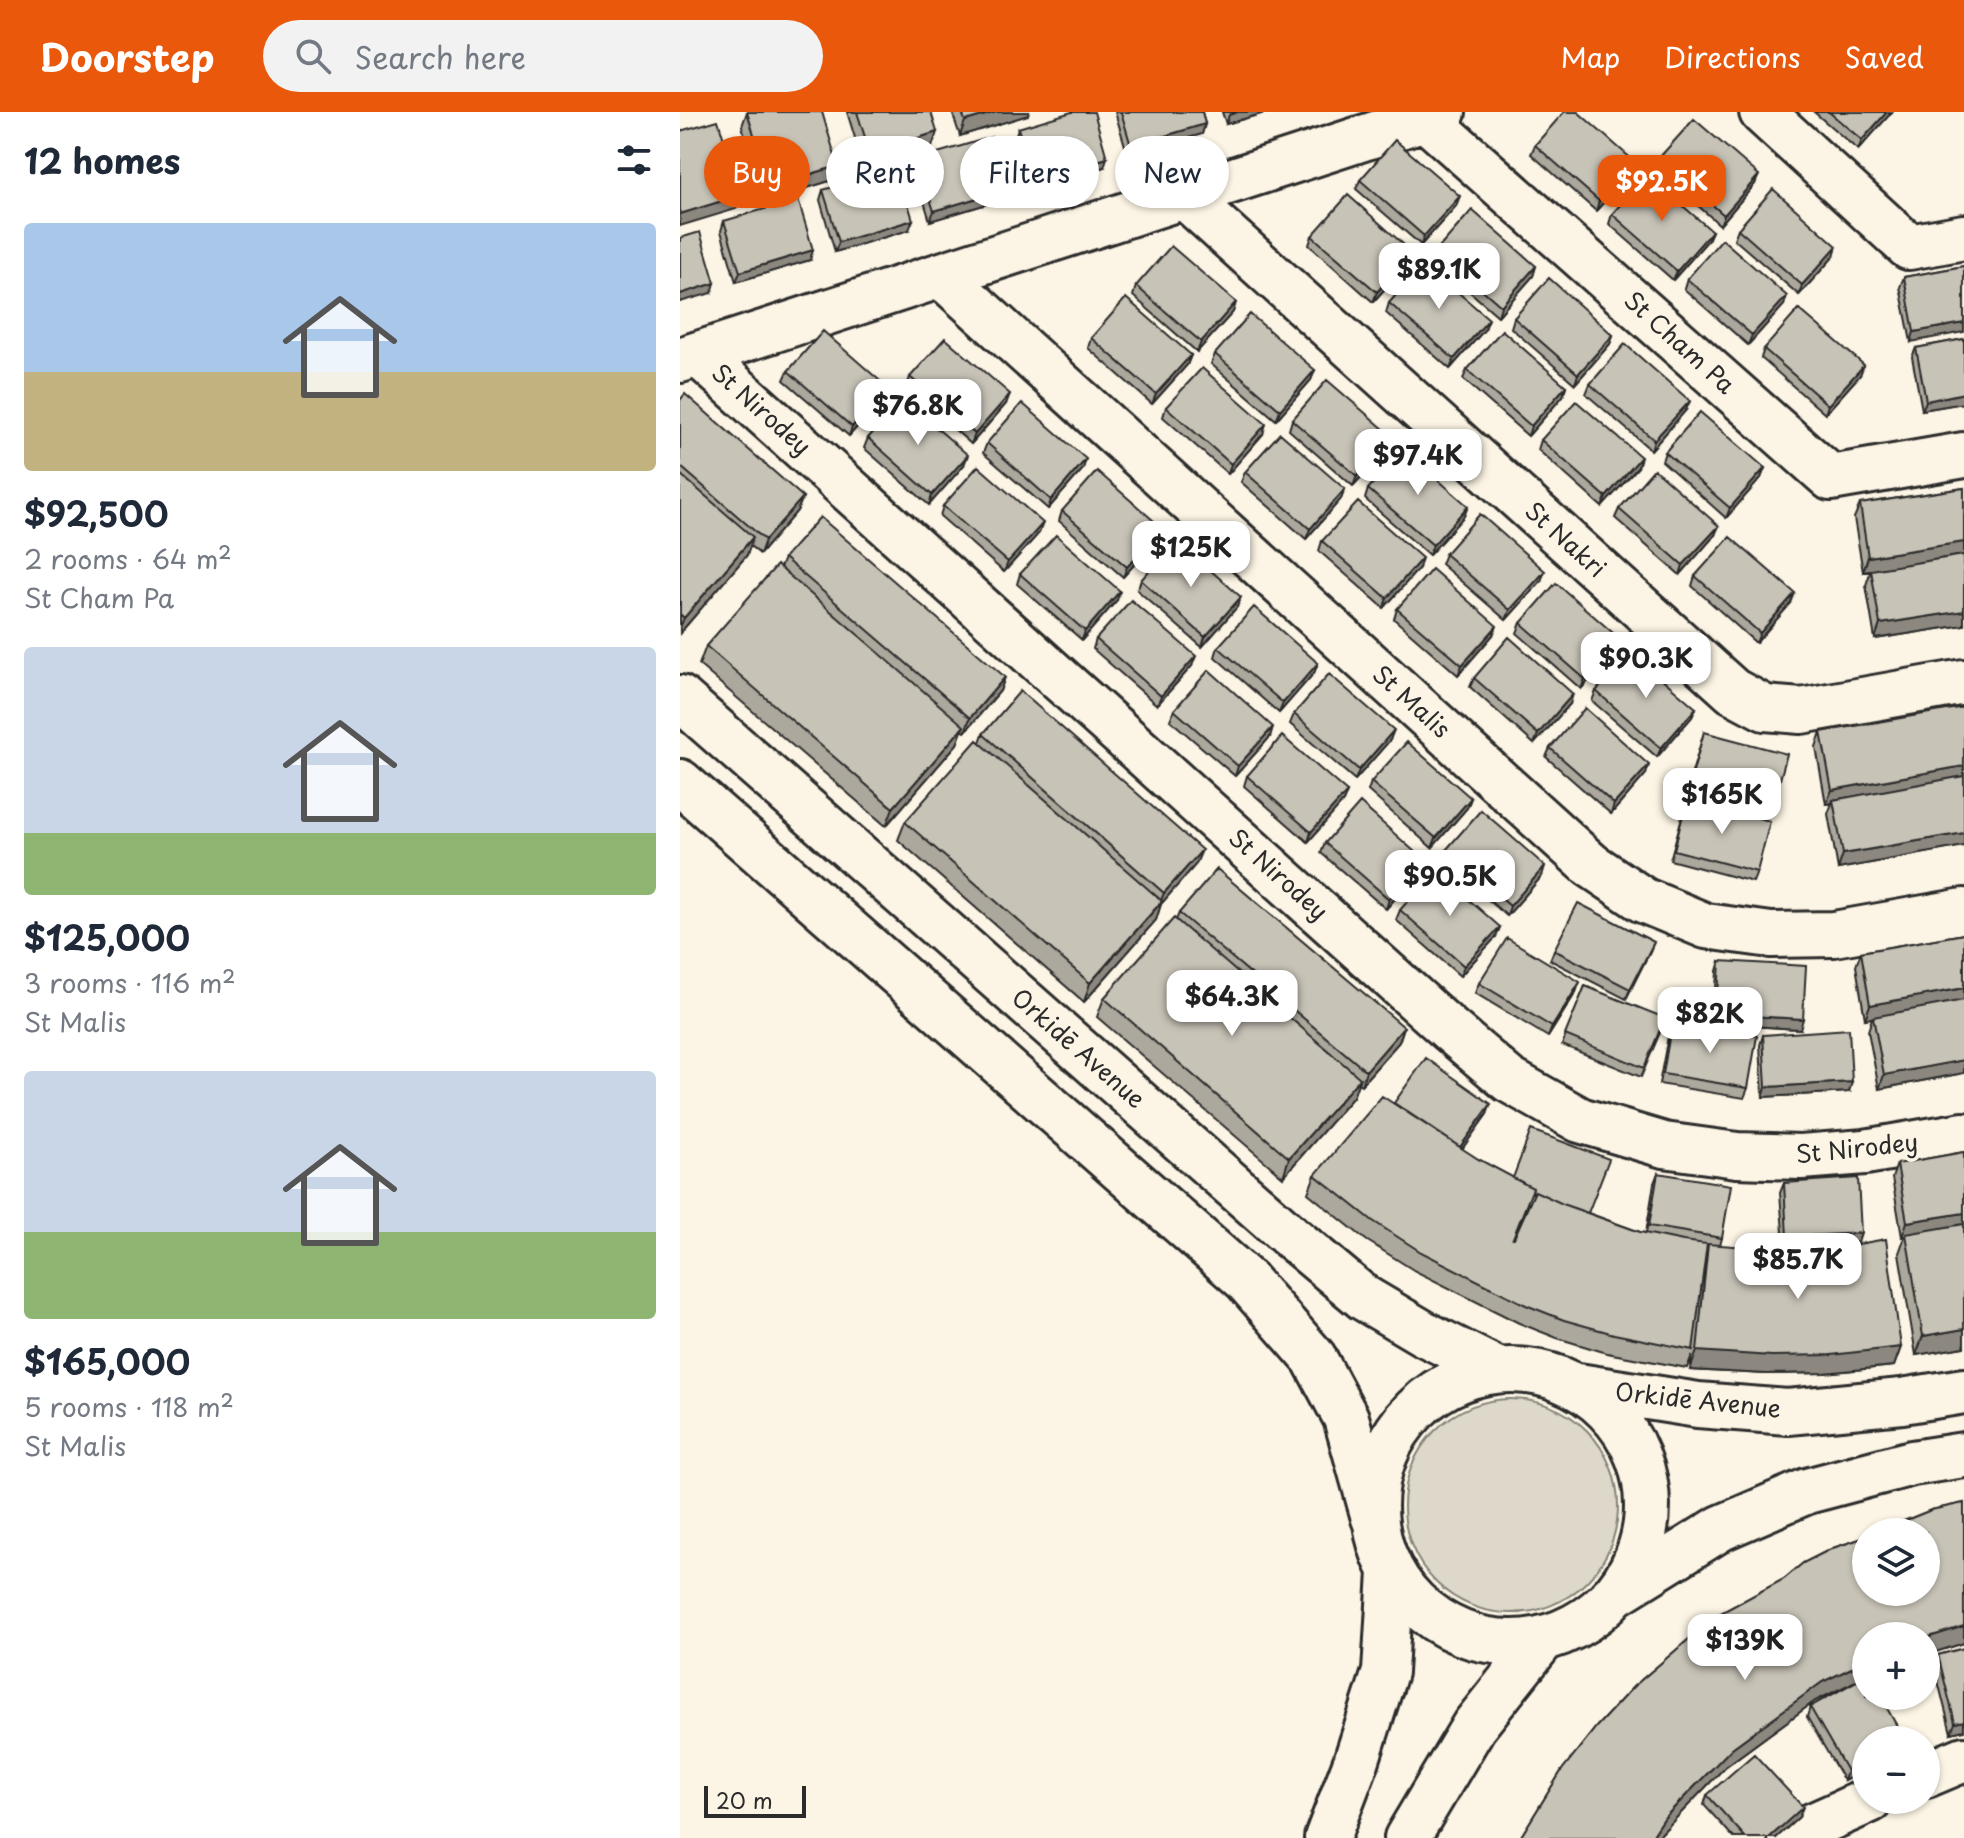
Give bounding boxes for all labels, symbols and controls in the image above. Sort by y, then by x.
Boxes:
search box [263,20,823,92]
text: Doorstep [40,28,215,85]
icon: search [291,34,335,78]
text: Search here [355,34,526,79]
text: Map [1561,35,1620,78]
text: Directions [1664,35,1801,78]
text: Saved [1845,35,1924,78]
text: 12 homes [24,134,180,186]
chip: Buy [704,136,810,208]
chip: Rent [826,136,944,208]
chip: Filters [960,136,1099,208]
chip: New [1115,136,1229,208]
icon: filters [612,138,656,182]
pin: $92.5K [1597,155,1727,223]
text: $92.5K [1616,161,1708,200]
pin: $89.1K [1374,243,1504,311]
text: $89.1K [1397,249,1481,288]
icon: home [268,275,412,419]
street label: St Cham Pa [1617,282,1744,401]
street label: St Nirodey [705,354,820,463]
pin: $76.8K [853,379,983,447]
text: $76.8K [872,385,964,424]
pin: $97.4K [1353,429,1483,497]
text: $97.4K [1373,435,1463,474]
text: $92,500 [24,487,169,539]
street label: St Nakri [1518,492,1615,585]
pin: $125K [1135,521,1247,589]
text: $125K [1150,527,1232,566]
text: 2 rooms · 64 m² [24,539,232,578]
text: St Cham Pa [24,578,174,617]
pin: $90.3K [1581,632,1711,700]
text: $90.3K [1599,638,1693,677]
street label: St Malis [1365,656,1459,745]
icon: home [268,699,412,843]
pin: $165K [1666,768,1778,836]
text: $165K [1681,774,1763,813]
street label: St Nirodey [1222,819,1337,928]
pin: $90.5K [1385,850,1515,918]
text: $90.5K [1403,856,1497,895]
text: $125,000 [24,911,190,963]
text: 3 rooms · 116 m² [24,963,236,1002]
pin: $64.3K [1167,970,1297,1038]
text: $64.3K [1185,976,1279,1015]
street label: Orkidē Avenue [1005,979,1154,1116]
pin: $82K [1663,987,1757,1055]
text: $82K [1676,993,1744,1032]
text: St Malis [24,1002,126,1041]
icon: home [268,1123,412,1267]
street label: St Nirodey [1794,1123,1920,1171]
pin: $85.7K [1733,1233,1863,1301]
text: $85.7K [1753,1239,1843,1278]
text: $165,000 [24,1335,190,1387]
street label: Orkidē Avenue [1613,1372,1783,1426]
text: 5 rooms · 118 m² [24,1387,234,1426]
text: St Malis [24,1426,126,1465]
map controls [1852,1518,1940,1814]
button: layers [1852,1518,1940,1606]
pin: $139K [1689,1614,1801,1682]
text: $139K [1706,1620,1785,1659]
button: + [1852,1622,1940,1710]
button: − [1852,1726,1940,1814]
scale bar [704,1782,806,1818]
text: 20 m [716,1783,773,1816]

